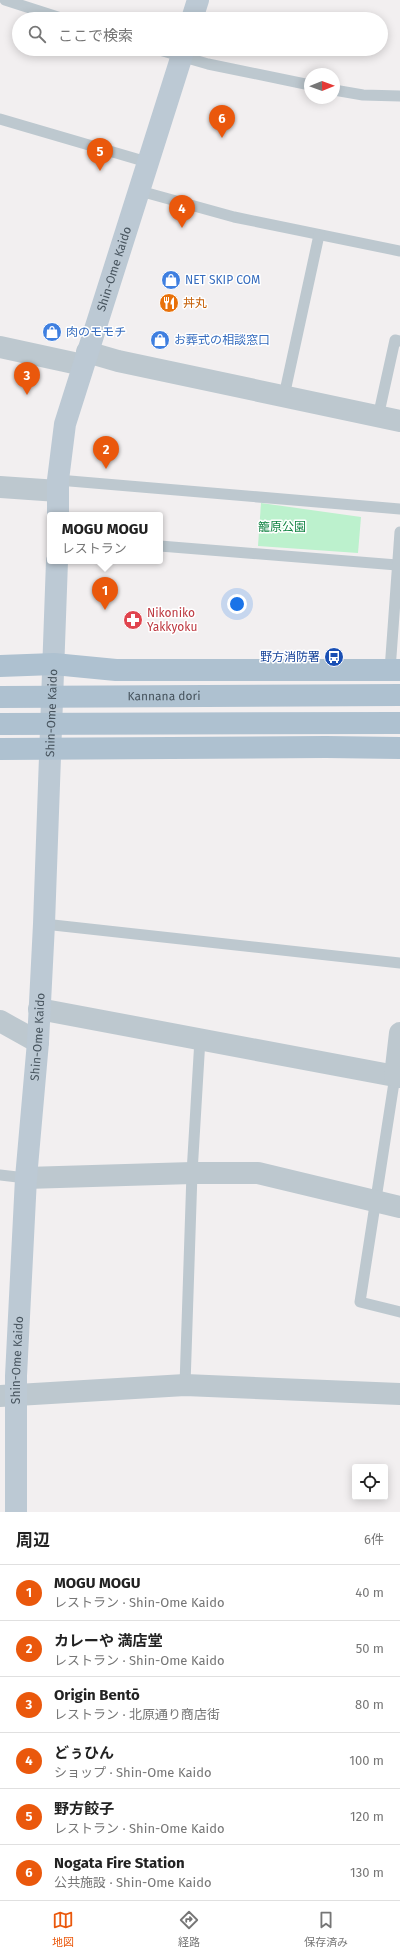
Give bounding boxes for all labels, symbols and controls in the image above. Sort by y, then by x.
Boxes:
search box [12,12,388,56]
icon: search [26,23,48,45]
text: ここで検索 [58,27,133,45]
north arrow [304,68,340,104]
pin: 6 [209,105,235,138]
pin: 5 [87,138,113,171]
pin: 4 [169,195,195,228]
street label: Shin-Ome Kaido [94,225,134,313]
shop icon: NET SKIP COM [160,269,182,291]
place label: NET SKIP COM [185,273,260,287]
restaurant icon: 丼丸 [158,292,180,314]
place label: 丼丸 [183,296,207,310]
shop icon: 肉のモモチ [41,321,63,343]
place label: 肉のモモチ [66,325,126,339]
shop icon: お葬式の相談窓口 [149,329,171,351]
place label: お葬式の相談窓口 [174,333,270,347]
pin: 3 [14,362,40,395]
pin: 2 [93,436,119,469]
popup [47,512,163,564]
text: MOGU MOGU [62,520,148,538]
park label: 籠原公園 [258,520,306,534]
text: レストラン [62,541,127,556]
pin: 1 [92,577,118,610]
your location [227,594,247,614]
place label: Nikoniko Yakkyoku [147,606,197,634]
pharmacy icon: Nikoniko Yakkyoku [122,609,144,631]
bus stop icon: 野方消防署 [323,646,345,668]
place label: 野方消防署 [260,650,320,664]
street label: Shin-Ome Kaido [43,669,60,757]
street label: Kannana dori [127,689,201,703]
street label: Shin-Ome Kaido [28,992,47,1081]
street label: Shin-Ome Kaido [9,1316,26,1404]
map controls [352,1464,388,1500]
button: locate [352,1464,388,1500]
text: 周辺 [16,1530,50,1551]
text: 6件 [364,1532,384,1547]
text: MOGU MOGU [54,1574,140,1592]
text: 1 [26,1585,32,1600]
text: 40 m [355,1585,384,1600]
text: レストラン · Shin-Ome Kaido [54,1595,225,1610]
text: カレーや 満店堂 [54,1632,163,1650]
text: 2 [26,1641,32,1656]
text: 50 m [356,1641,384,1656]
text: レストラン · Shin-Ome Kaido [54,1653,225,1668]
text: Origin Bentō [54,1686,140,1704]
text: 3 [26,1697,32,1712]
text: 80 m [355,1697,384,1712]
text: レストラン · 北原通り商店街 [54,1707,220,1722]
text: どぅひん [54,1744,114,1762]
text: 4 [25,1753,33,1768]
text: 100 m [349,1753,384,1768]
text: ショップ · Shin-Ome Kaido [54,1765,212,1780]
text: 野方餃子 [54,1800,114,1818]
text: 5 [26,1809,32,1824]
text: 120 m [350,1809,384,1824]
text: レストラン · Shin-Ome Kaido [54,1821,225,1836]
text: Nogata Fire Station [54,1854,185,1872]
text: 6 [25,1865,33,1880]
text: 130 m [350,1865,384,1880]
text: 公共施設 · Shin-Ome Kaido [54,1875,212,1890]
tab: 地図 [52,1909,74,1949]
tab: 経路 [178,1909,200,1949]
tab: 保存済み [304,1909,348,1949]

